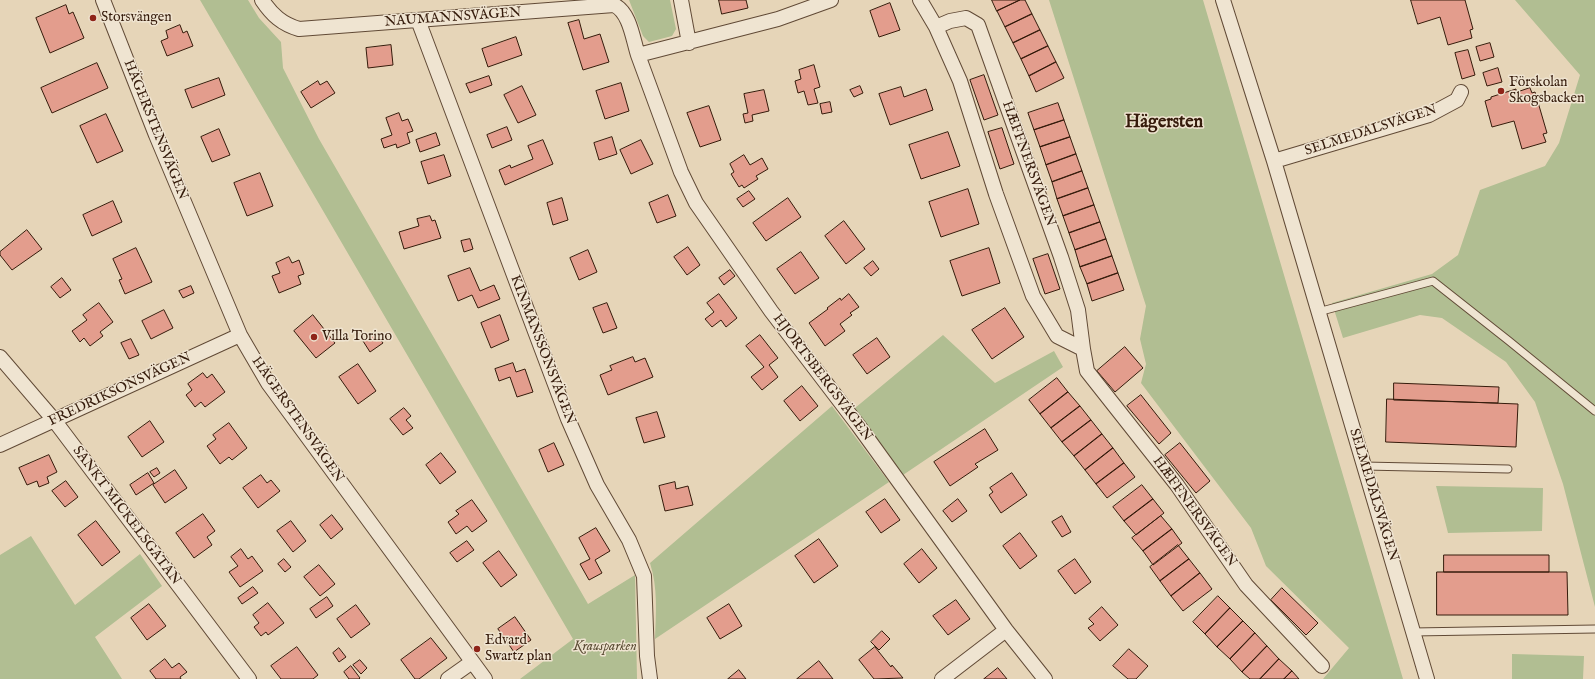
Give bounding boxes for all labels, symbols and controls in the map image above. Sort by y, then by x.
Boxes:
street label: NAUMANNSVÄGEN [384,5,522,31]
place label: Storsvängen [101,10,172,26]
marker: Storsvängen [88,13,98,23]
street label: HÄGERSTENSVÄGEN [119,57,191,203]
place label: Förskolan Skogsbacken [1509,75,1584,108]
marker: Förskolan Skogsbacken [1496,86,1506,96]
street label: HÆFFNERSVÄGEN [997,99,1059,229]
street label: SELMEDALSVÄGEN [1303,102,1439,160]
district label: Hägersten [1125,112,1203,134]
street label: KINMANSSONSVÄGEN [506,273,578,427]
street label: HJORTSBERGSVÄGEN [769,311,875,445]
place label: Villa Torino [322,329,392,345]
marker: Villa Torino [309,332,319,342]
street label: FREDRIKSONSVÄGEN [46,350,194,430]
street label: HÄGERSTENSVÄGEN [247,354,347,486]
street label: SELMEDALSVÄGEN [1345,427,1401,563]
street label: SANKT MICKELSGATAN [68,443,184,589]
street label: HÆFFNERSVÄGEN [1148,454,1240,570]
place label: Edvard Swartz plan [485,633,552,666]
park label: Krausparken [573,639,637,655]
marker: Edvard Swartz plan [472,644,482,654]

